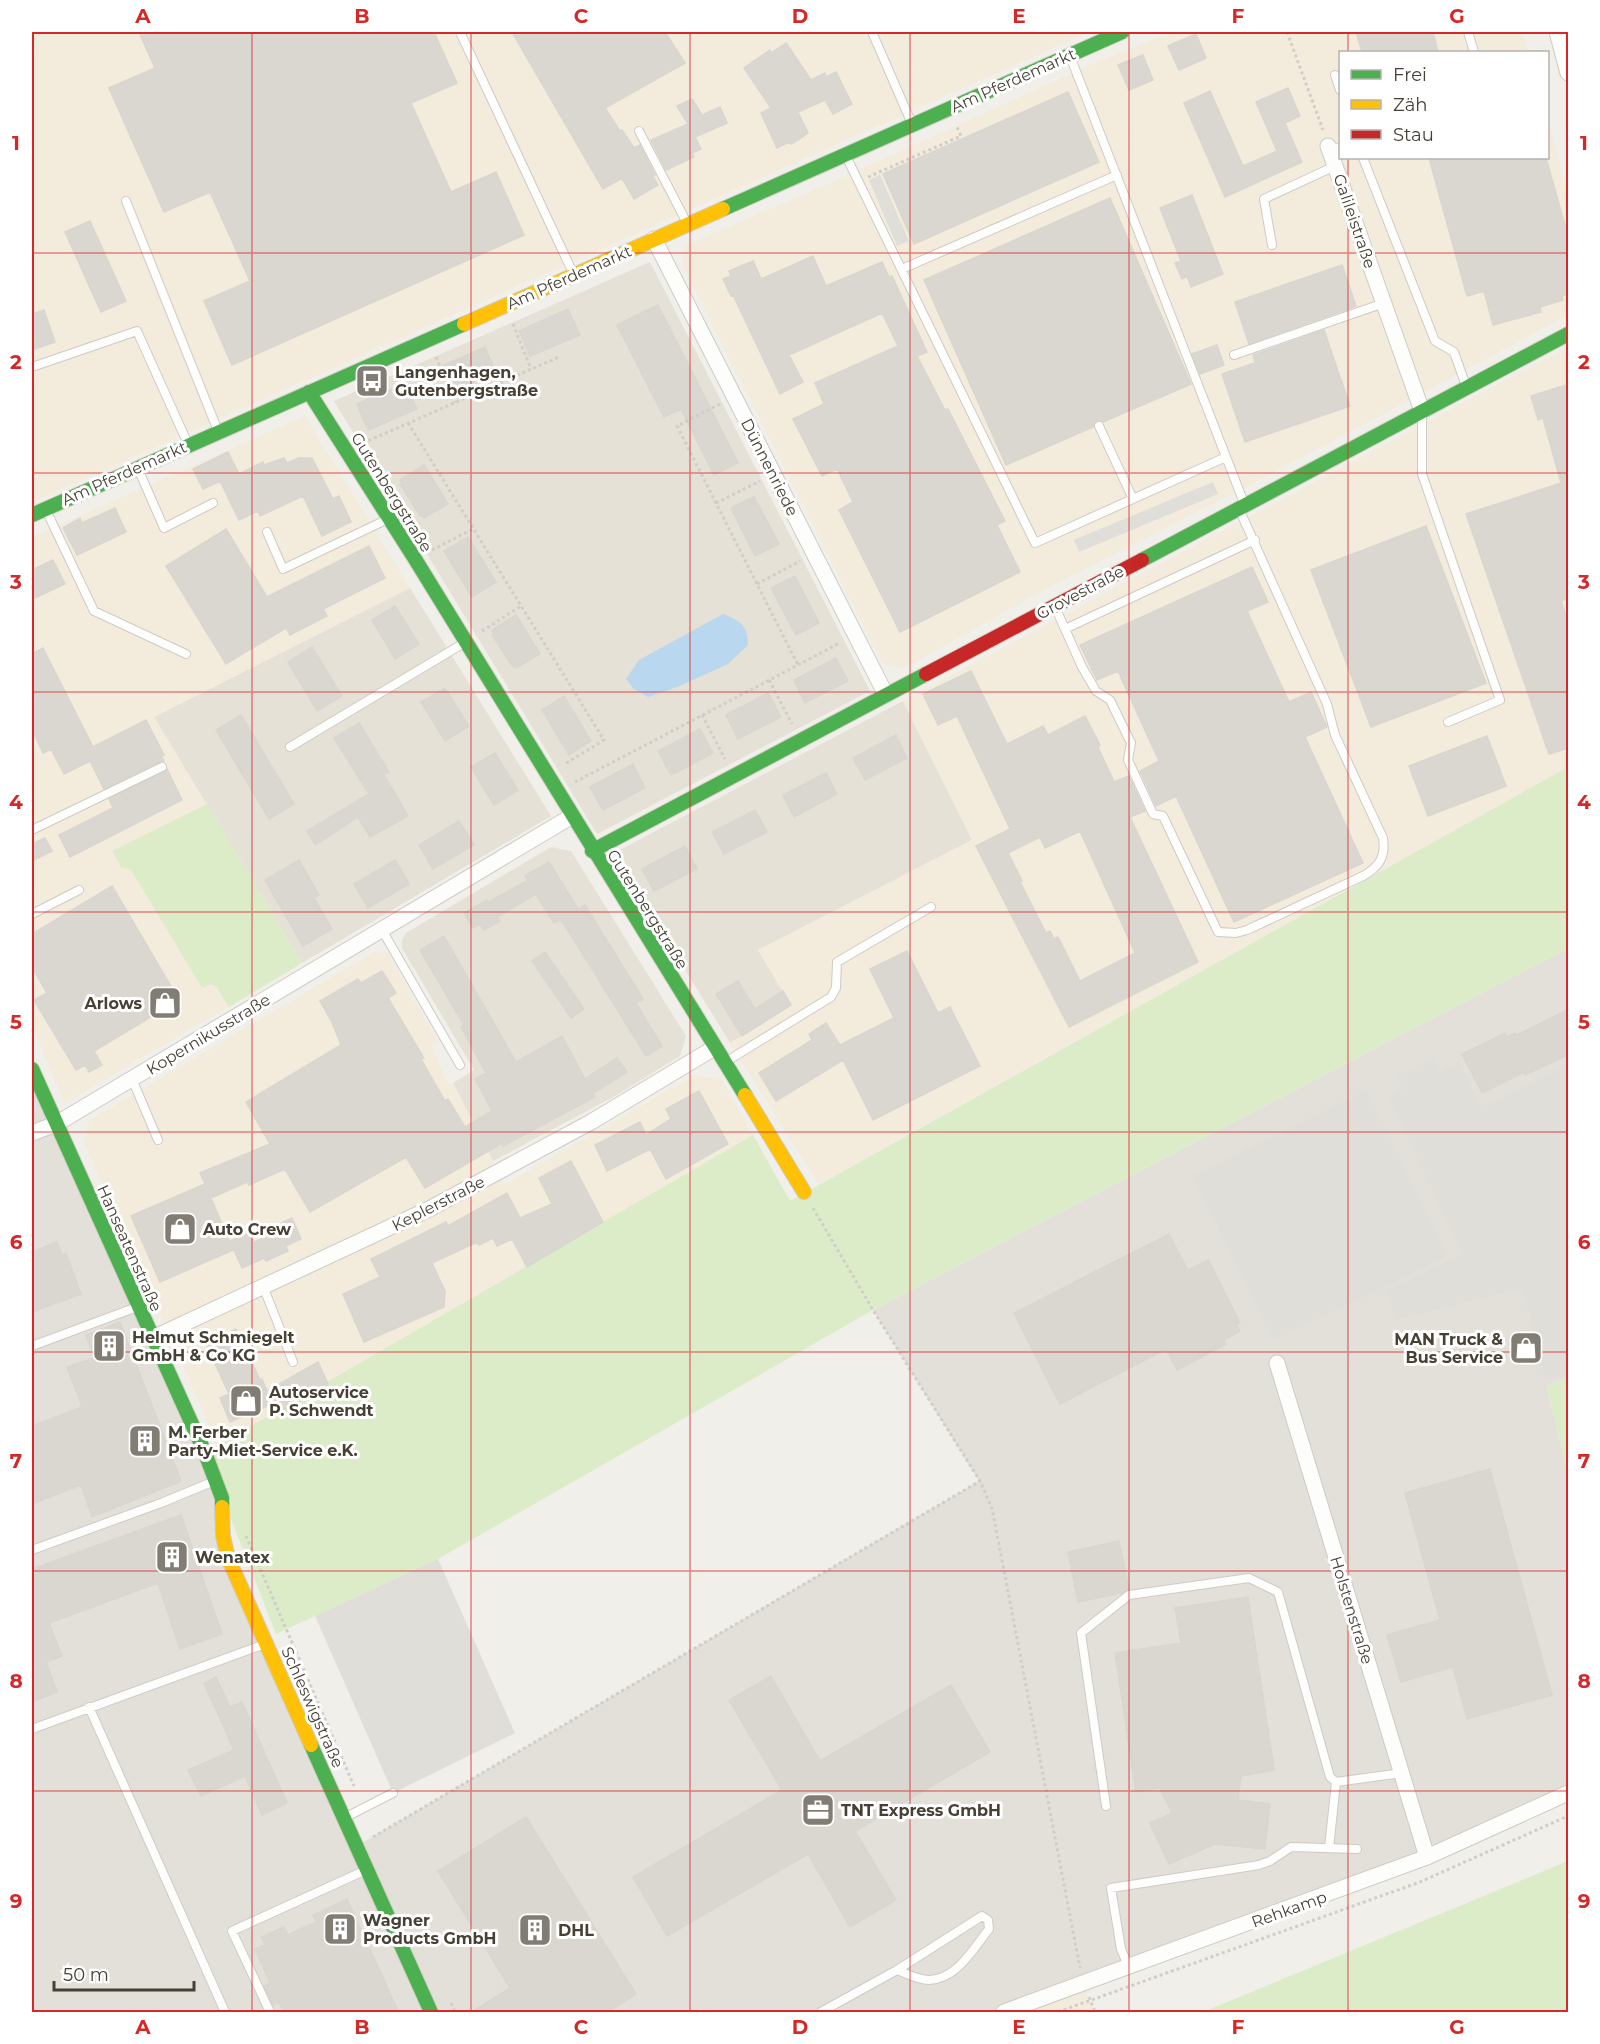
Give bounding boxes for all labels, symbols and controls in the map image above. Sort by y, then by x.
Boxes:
text: A [134,4,151,28]
text: B [354,4,370,28]
text: C [574,4,589,28]
text: D [792,4,808,28]
text: E [1012,4,1026,28]
text: F [1232,4,1245,28]
text: G [1449,4,1465,28]
street label: Am Pferdemarkt [948,44,1079,117]
legend [1339,51,1549,159]
text: Frei [1393,64,1427,86]
text: Zäh [1393,94,1428,116]
text: Stau [1393,124,1434,146]
text: 1 [12,131,20,155]
text: 1 [1580,131,1588,155]
street label: Galileistraße [1330,171,1380,271]
street label: Am Pferdemarkt [504,241,635,314]
text: 2 [10,350,22,374]
text: 2 [1578,350,1590,374]
bus stop icon: Langenhagen, Gutenbergstraße [354,363,390,399]
place label: Langenhagen, Gutenbergstraße [395,363,538,400]
street label: Dünnenriede [737,415,802,519]
street label: Gutenbergstraße [347,429,436,556]
street label: Am Pferdemarkt [59,437,190,510]
street label: Grovestraße [1033,561,1127,623]
text: 3 [9,570,22,594]
text: 3 [1577,570,1590,594]
text: 4 [9,790,23,814]
text: 4 [1577,790,1591,814]
street label: Gutenbergstraße [603,846,692,973]
shop icon: Arlows [147,985,183,1021]
street label: Kopernikusstraße [143,990,273,1079]
place label: Arlows [83,994,142,1013]
text: 5 [10,1010,22,1034]
text: 5 [1578,1010,1590,1034]
street label: Keplerstraße [389,1172,488,1235]
street label: Hanseatenstraße [93,1182,166,1314]
shop icon: Auto Crew [162,1211,198,1247]
place label: Auto Crew [202,1220,291,1239]
text: 6 [10,1230,23,1254]
text: 6 [1578,1230,1591,1254]
building icon: Helmut Schmiegelt GmbH & Co KG [91,1328,127,1364]
place label: Helmut Schmiegelt GmbH & Co KG [132,1328,295,1365]
place label: MAN Truck & Bus Service [1394,1330,1503,1367]
shop icon: MAN Truck & Bus Service [1508,1330,1544,1366]
shop icon: Autoservice P. Schwendt [228,1383,264,1419]
place label: Autoservice P. Schwendt [268,1383,374,1420]
building icon: M. Ferber Party-Miet-Service e.K. [127,1423,163,1459]
place label: M. Ferber Party-Miet-Service e.K. [168,1423,358,1460]
text: 7 [10,1449,22,1473]
text: 7 [1578,1449,1590,1473]
building icon: Wenatex [154,1539,190,1575]
place label: Wenatex [195,1548,270,1567]
street label: Holstenstraße [1326,1554,1377,1666]
street label: Schleswigstraße [277,1644,348,1771]
text: 8 [9,1669,23,1693]
text: 8 [1577,1669,1591,1693]
office icon: TNT Express GmbH [800,1792,836,1828]
place label: TNT Express GmbH [841,1801,1001,1820]
street label: Rehkamp [1249,1887,1330,1932]
text: 9 [10,1889,22,1913]
text: 9 [1578,1889,1590,1913]
building icon: Wagner Products GmbH [322,1911,358,1947]
place label: Wagner Products GmbH [363,1911,497,1948]
building icon: DHL [517,1912,553,1948]
place label: DHL [558,1921,594,1940]
scale bar [54,1954,194,1992]
text: 50 m [63,1964,109,1986]
text: A [134,2015,151,2039]
text: B [354,2015,370,2039]
text: C [574,2015,589,2039]
text: D [792,2015,808,2039]
text: E [1012,2015,1026,2039]
text: F [1232,2015,1245,2039]
text: G [1449,2015,1465,2039]

